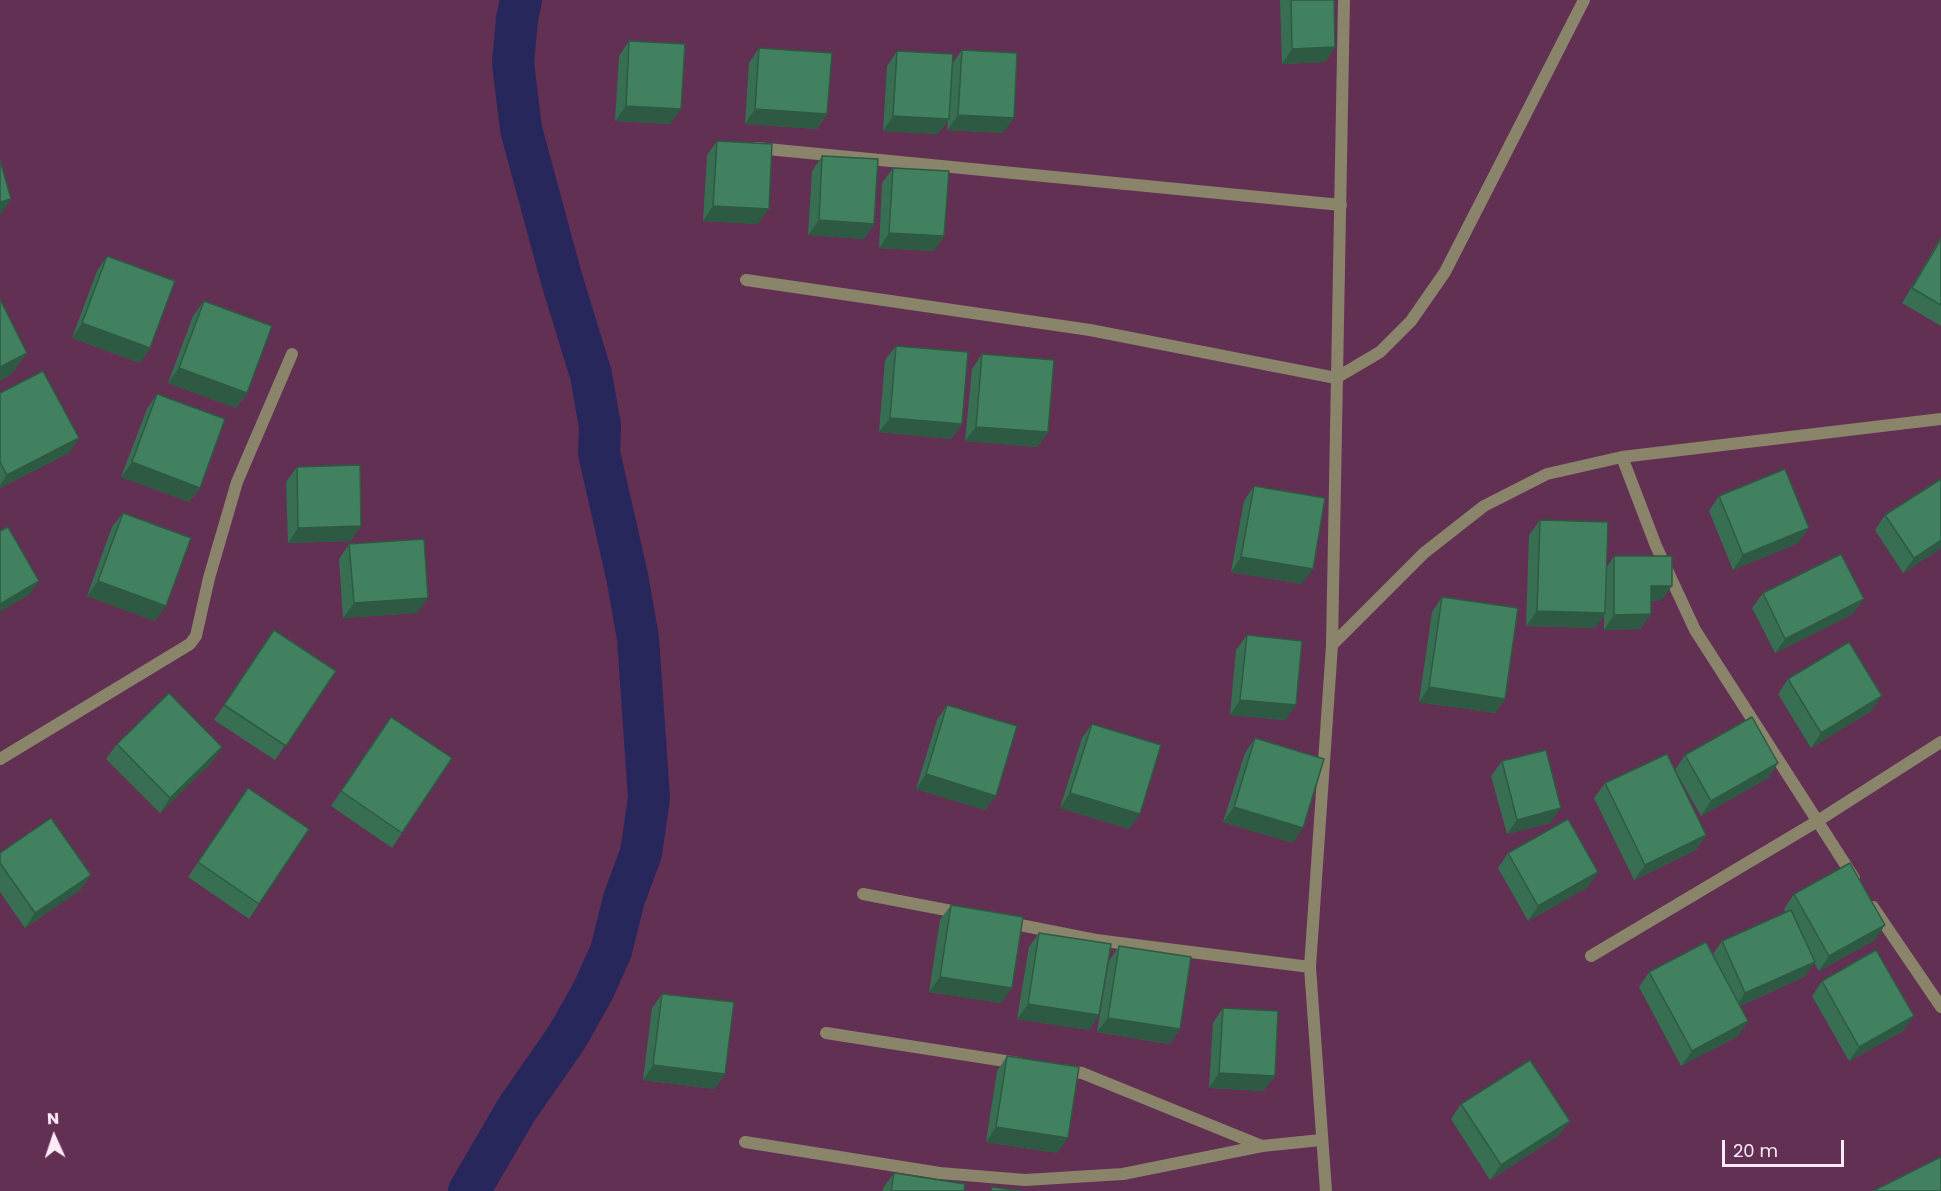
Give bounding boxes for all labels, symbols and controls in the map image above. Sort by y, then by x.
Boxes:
north arrow [24,1107,84,1167]
text: N [46,1107,60,1130]
scale bar [1725,1128,1846,1166]
text: 20 m [1733,1138,1778,1163]

